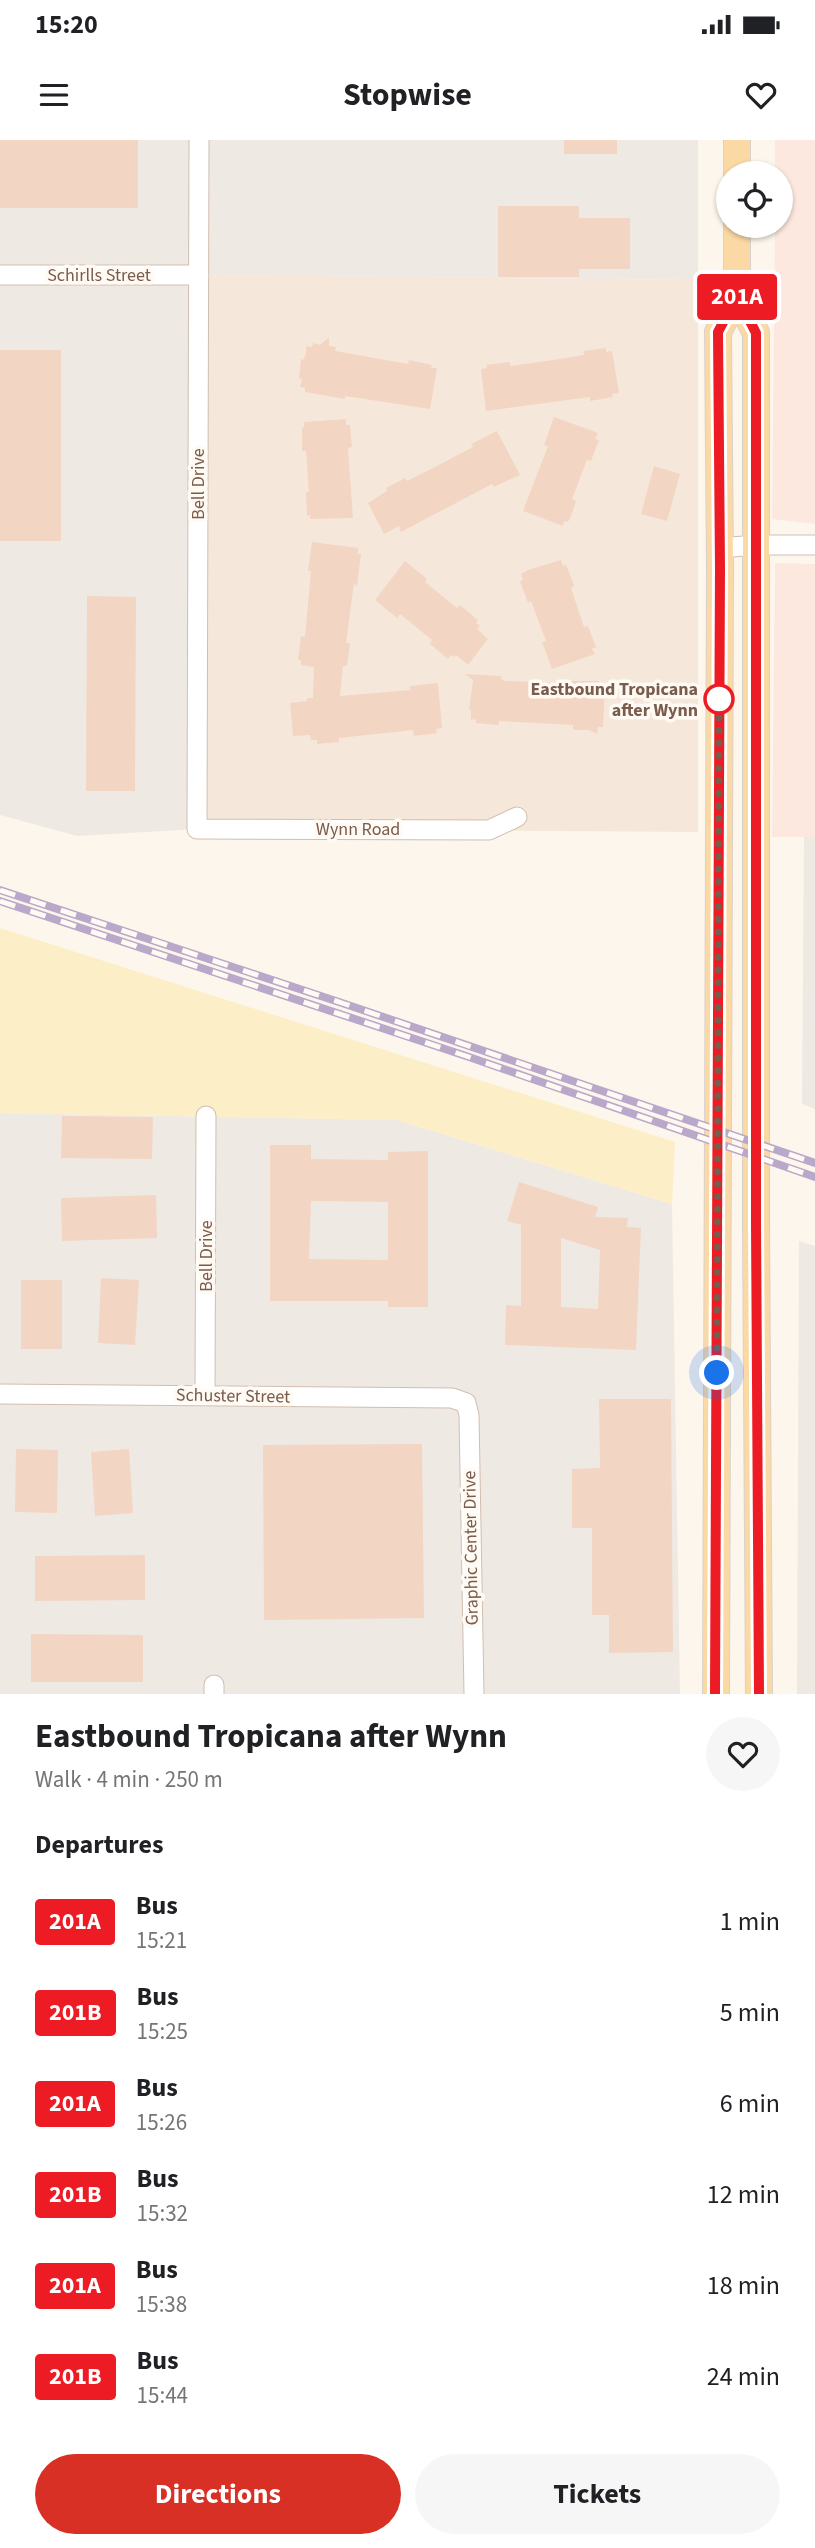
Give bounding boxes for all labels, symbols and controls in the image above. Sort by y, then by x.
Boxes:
text: 15:20 [35,6,98,43]
text: Stopwise [343,72,472,118]
icon: menu [35,76,73,114]
icon: heart [742,76,780,114]
map controls [716,161,793,238]
button: locate [716,161,793,238]
street label: Schirlls Street [47,263,151,288]
line badge: 201A [688,274,786,320]
text: 201A [711,279,763,314]
street label: Bell Drive [186,448,211,520]
place label: Eastbound Tropicana after Wynn [530,677,698,723]
marker: Eastbound Tropicana after Wynn [704,684,734,714]
street label: Wynn Road [316,817,400,842]
street label: Bell Drive [194,1220,219,1292]
your location [699,1355,734,1390]
street label: Schuster Street [176,1383,290,1409]
street label: Graphic Center Drive [457,1470,485,1626]
text: Eastbound Tropicana after Wynn [35,1713,507,1760]
button: heart [706,1717,780,1791]
text: Walk · 4 min · 250 m [35,1763,223,1796]
text: Departures [35,1826,163,1863]
text: Bus [136,1887,178,1924]
text: 1 min [720,1903,780,1940]
text: 201A [49,1904,101,1939]
text: 15:21 [136,1924,187,1957]
text: Bus [137,1978,179,2015]
text: 5 min [720,1994,780,2031]
text: 201B [49,1995,102,2030]
text: 15:25 [137,2015,188,2048]
text: Bus [136,2069,178,2106]
text: 6 min [720,2085,780,2122]
text: 201A [49,2086,101,2121]
text: 15:26 [136,2106,187,2139]
text: Bus [137,2160,179,2197]
text: 12 min [707,2176,780,2213]
text: 201B [49,2177,102,2212]
text: 15:32 [137,2197,188,2230]
text: Bus [136,2251,178,2288]
text: 18 min [707,2267,780,2304]
text: 201A [49,2268,101,2303]
text: 15:38 [136,2288,187,2321]
text: Bus [137,2342,179,2379]
text: 24 min [707,2358,780,2395]
text: 201B [49,2359,102,2394]
text: 15:44 [137,2379,188,2412]
button: Directions [35,2454,401,2534]
button: Tickets [415,2454,780,2534]

